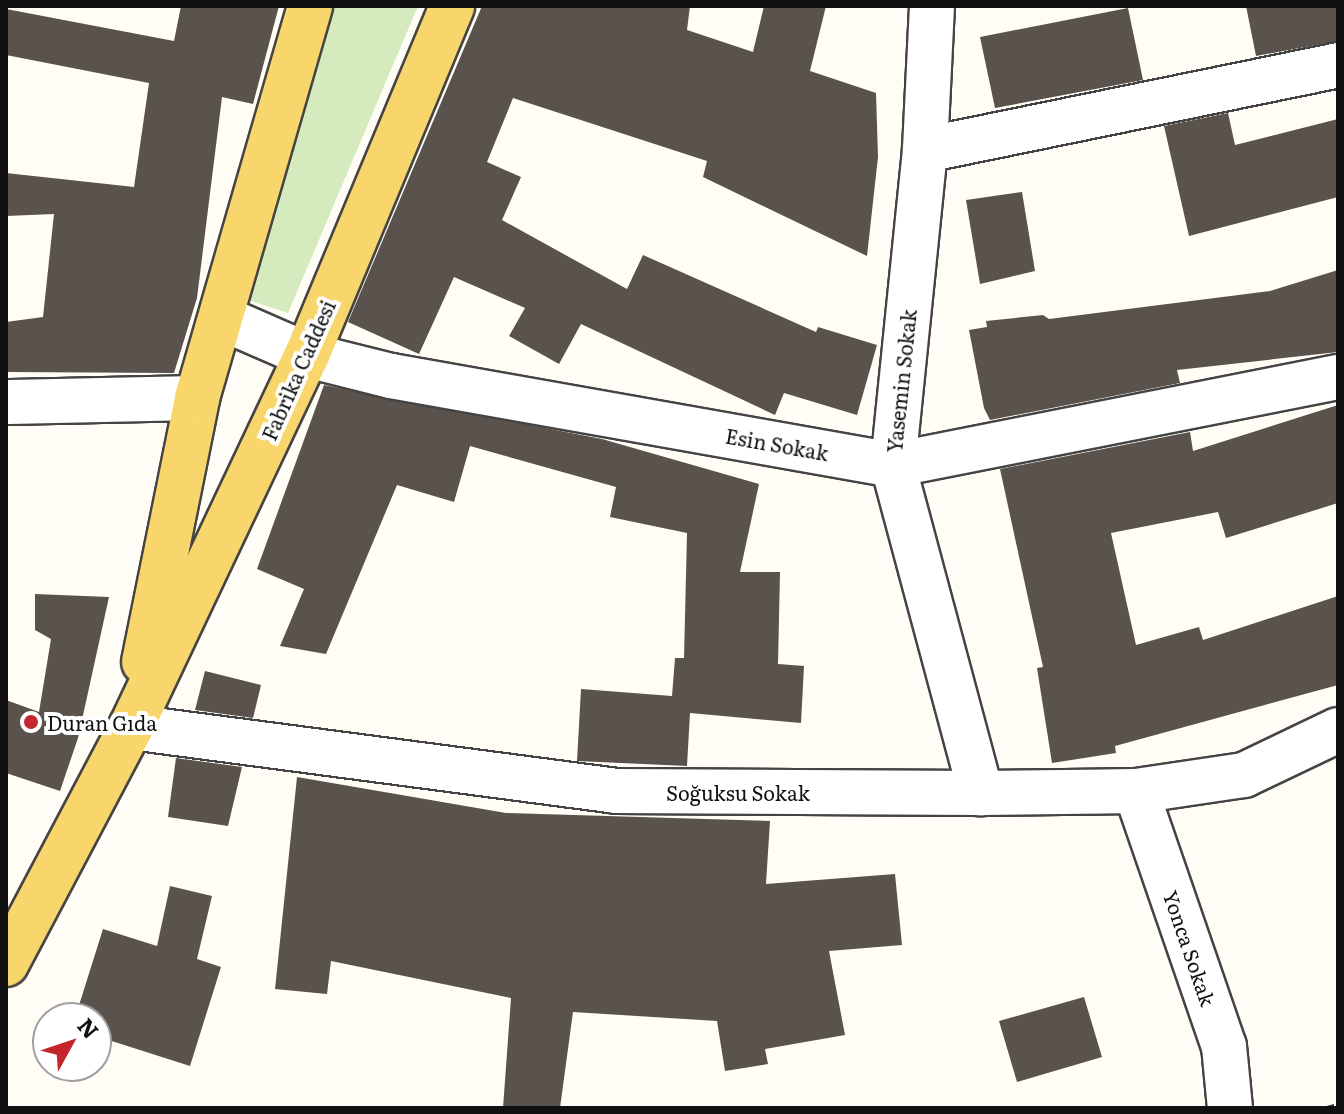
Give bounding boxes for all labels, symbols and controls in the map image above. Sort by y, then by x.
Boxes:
street label: Fabrika Caddesi [256,296,340,444]
street label: Yasemin Sokak [882,308,920,454]
street label: Esin Sokak [724,423,830,465]
place label: Duran Gıda [47,710,157,734]
marker: Duran Gıda [22,713,40,731]
street label: Soğuksu Sokak [666,780,810,804]
street label: Yonca Sokak [1159,887,1221,1009]
north arrow [32,1002,112,1082]
text: N [71,1010,108,1045]

